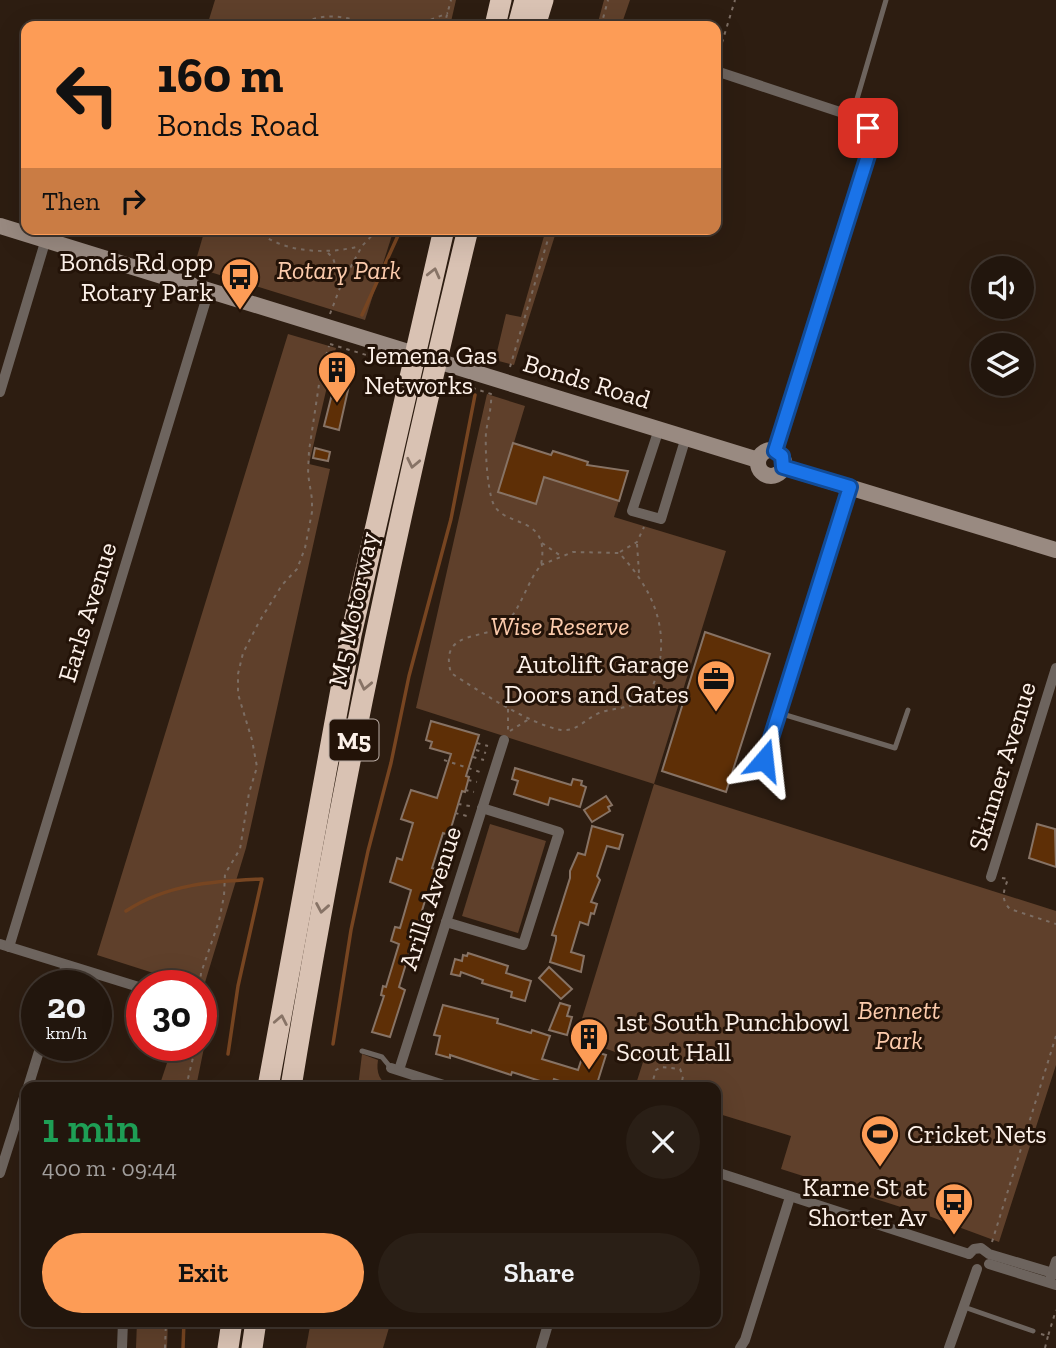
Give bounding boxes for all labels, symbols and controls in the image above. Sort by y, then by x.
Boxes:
text: 160 m [157,46,283,105]
icon: left [42,49,133,140]
pin [838,98,898,158]
text: Bonds Road [157,106,319,144]
icon: arrive [849,109,887,147]
icon: right [114,182,152,220]
text: Then [42,185,100,217]
place label: Bonds Rd opp Rotary Park [60,246,213,308]
park label: Rotary Park [277,254,401,286]
bus stop icon: Bonds Rd opp Rotary Park [219,256,261,311]
map controls [971,256,1034,396]
button: sound [971,256,1034,319]
one-way arrow [426,267,440,279]
button: layers [971,333,1034,396]
place label: Jemena Gas Networks [364,339,497,401]
street label: Bonds Road [519,346,655,416]
building icon: Jemena Gas Networks [316,349,358,404]
one-way arrow [407,457,422,469]
street label: M5 Motorway [321,528,385,689]
street label: Earls Avenue [51,538,123,686]
park label: Wise Reserve [490,610,630,642]
place label: Autolift Garage Doors and Gates [504,648,689,710]
office icon: Autolift Garage Doors and Gates [695,658,737,713]
street label: Skinner Avenue [961,678,1043,854]
one-way arrow [359,679,374,691]
road number: M5 [330,720,378,760]
position arrow [727,723,801,797]
street label: Arilla Avenue [392,822,468,974]
one-way arrow [316,902,331,914]
speed limit sign: 30 [126,970,217,1061]
text: 20 [47,985,86,1027]
park label: Bennett Park [857,994,941,1056]
place label: 1st South Punchbowl Scout Hall [616,1006,849,1068]
one-way arrow [272,1014,287,1026]
building icon: 1st South Punchbowl Scout Hall [568,1016,610,1071]
text: km/h [46,1022,87,1044]
text: 1 min [42,1102,141,1153]
button: close [626,1105,700,1179]
sports icon: Cricket Nets [859,1113,901,1168]
place label: Cricket Nets [907,1118,1047,1150]
text: 400 m · 09:44 [42,1154,177,1182]
place label: Karne St at Shorter Av [802,1171,927,1233]
bus stop icon: Karne St at Shorter Av [933,1181,975,1236]
button: Exit [42,1233,364,1313]
button: Share [378,1233,700,1313]

